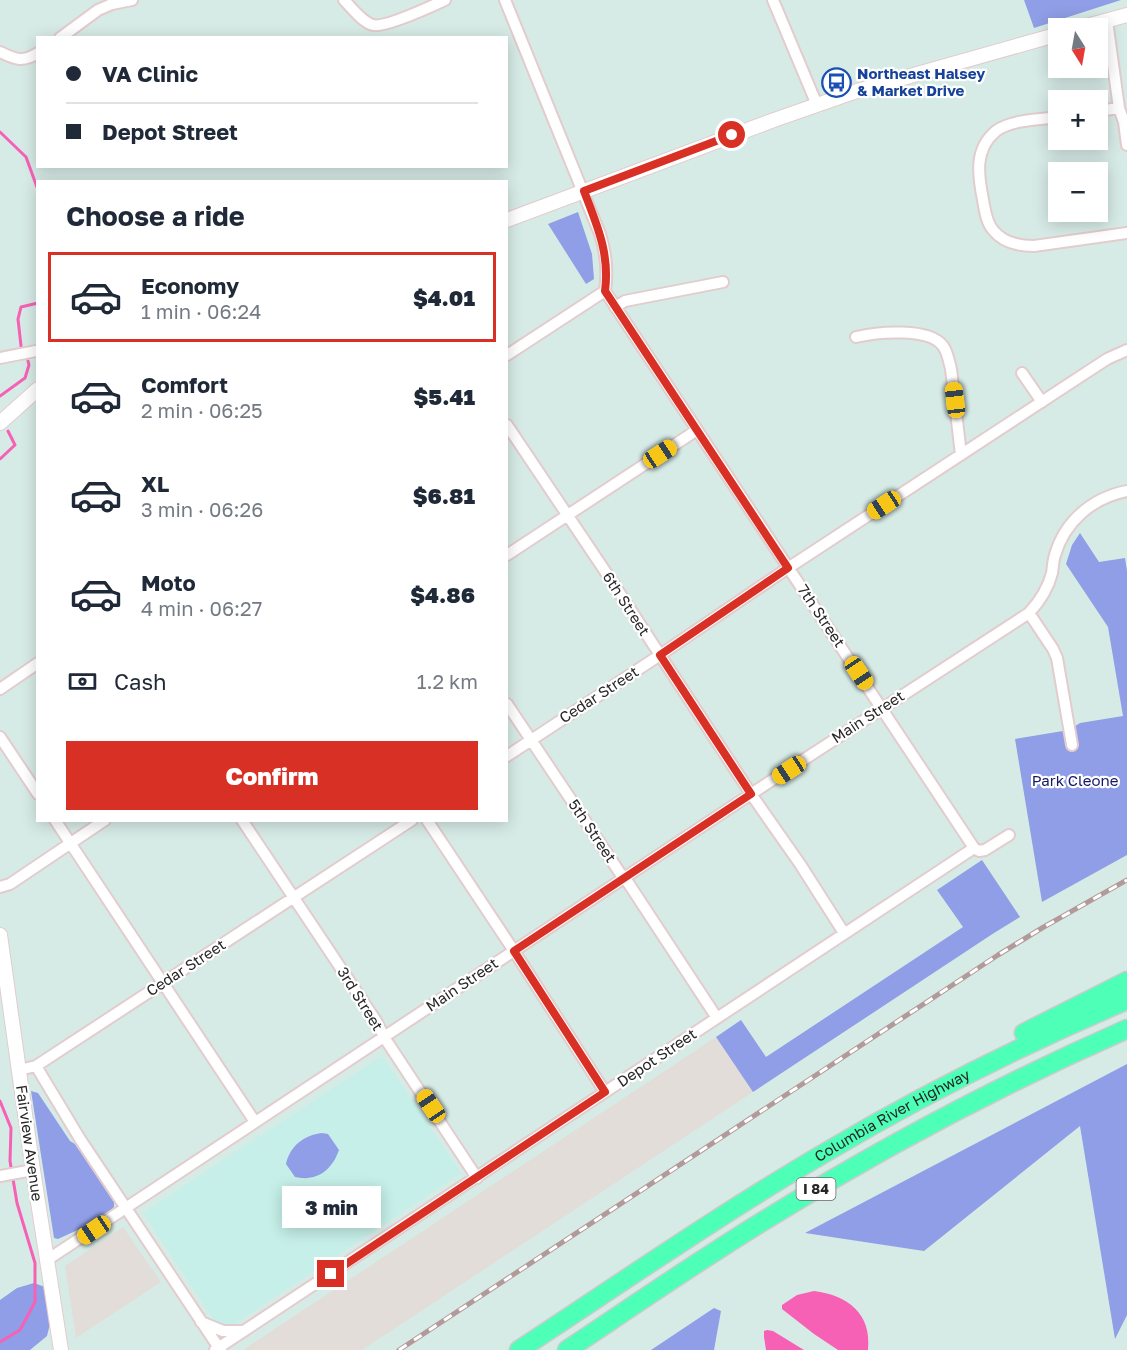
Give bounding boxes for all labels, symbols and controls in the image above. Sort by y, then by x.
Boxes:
north arrow [1048,18,1108,78]
map controls [1048,18,1108,222]
text: VA Clinic [102,60,198,87]
place label: Northeast Halsey & Market Drive [857,64,985,99]
bus stop icon: Northeast Halsey & Market Drive [820,67,852,99]
button: + [1048,90,1108,150]
text: Depot Street [102,118,238,145]
route start [718,121,745,148]
button: − [1048,162,1108,222]
text: Choose a ride [66,200,245,232]
icon: car [69,270,123,324]
text: Economy [141,272,239,299]
text: $4.01 [413,284,475,311]
text: 1 min · 06:24 [141,299,261,323]
icon: car [69,369,123,423]
text: Comfort [141,371,228,398]
car [944,381,966,419]
text: $5.41 [414,383,475,410]
text: 2 min · 06:25 [141,398,263,422]
car [640,437,680,471]
icon: car [69,468,123,522]
text: XL [141,470,169,497]
text: $6.81 [413,482,475,509]
car [864,488,904,522]
text: 3 min · 06:26 [141,497,263,521]
icon: car [69,567,123,621]
street label: 6th Street [600,568,654,639]
text: Moto [141,569,196,596]
text: $4.86 [410,581,475,608]
street label: 7th Street [794,581,849,650]
text: 4 min · 06:27 [141,596,262,620]
car [841,653,877,693]
street label: Cedar Street [556,662,641,726]
icon: cash [66,665,99,698]
text: Cash [114,668,167,695]
text: 1.2 km [417,669,478,693]
street label: Main Street [828,686,907,746]
button: Confirm [66,741,478,810]
car [769,753,809,787]
park label: Park Cleone [1032,771,1119,789]
street label: 5th Street [565,796,620,865]
street label: Cedar Street [143,935,228,999]
street label: Main Street [422,954,501,1015]
street label: 3rd Street [334,963,388,1034]
street label: Depot Street [613,1024,699,1090]
street label: Columbia River Highway [811,1064,973,1165]
street label: Fairview Avenue [13,1084,47,1202]
car [413,1086,449,1126]
road number: I 84 [796,1178,836,1200]
callout: 3 min [282,1187,380,1229]
text: 3 min [305,1195,358,1219]
car [74,1212,114,1248]
route end [317,1260,344,1287]

